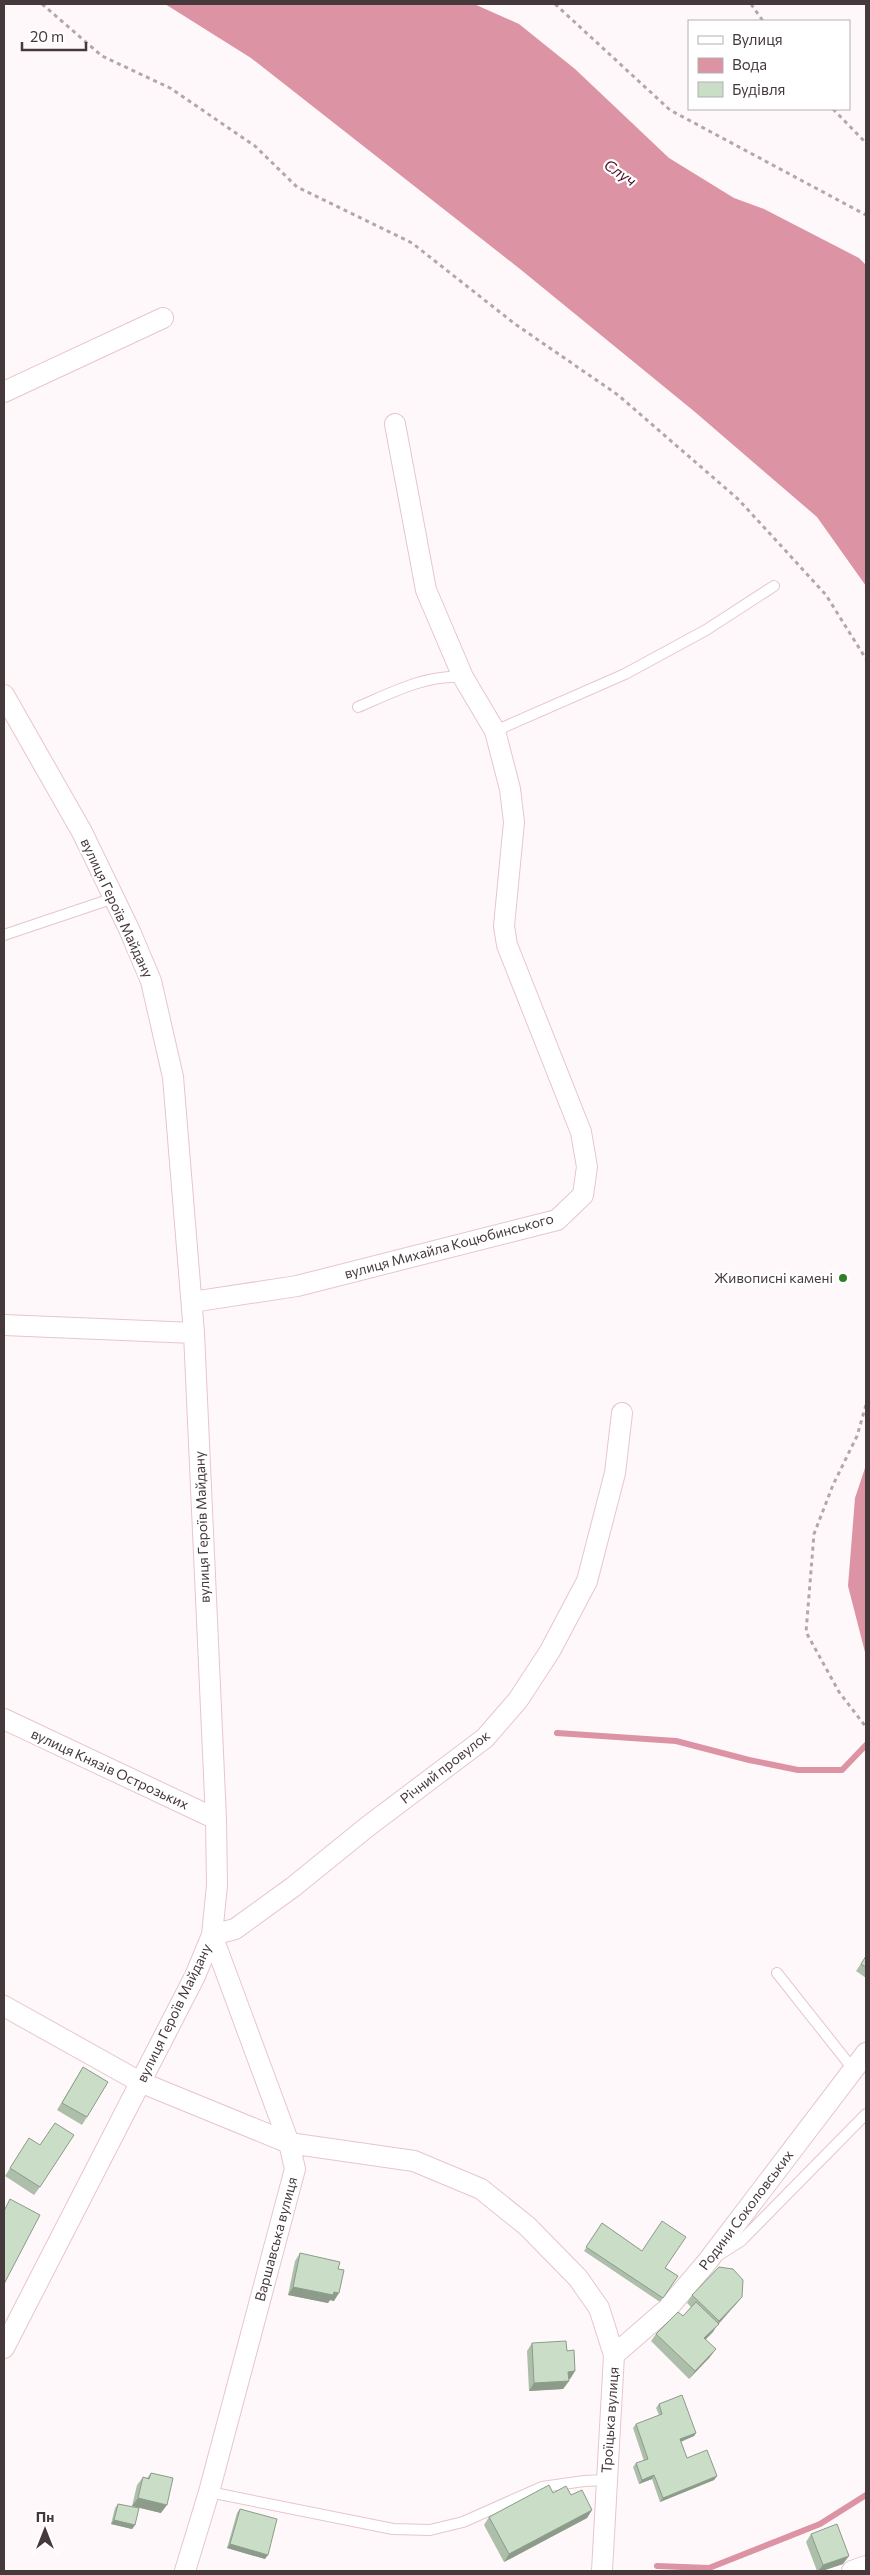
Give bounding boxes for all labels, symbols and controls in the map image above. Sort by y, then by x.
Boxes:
scale bar [22,20,86,52]
legend [688,20,850,110]
text: 20 m [30,27,64,45]
text: Вулиця [732,30,783,48]
text: Вода [732,55,767,73]
text: Будівля [732,80,785,98]
water label: Случ [601,155,640,189]
street label: вулиця Героїв Майдану [78,835,157,980]
street label: вулиця Михайла Коцюбинського [342,1209,555,1282]
place label: Живописні камені [714,1269,833,1286]
marker: Живописні камені [837,1272,849,1284]
street label: вулиця Героїв Майдану [190,1451,213,1603]
street label: вулиця Князів Острозьких [29,1724,192,1813]
street label: Річний провулок [396,1726,493,1807]
street label: вулиця Героїв Майдану [133,1941,215,2085]
street label: Родини Соколовських [695,2146,797,2273]
street label: Варшавська вулиця [251,2175,300,2303]
street label: Троїцька вулиця [597,2366,622,2474]
north arrow [20,2505,70,2555]
text: Пн [36,2508,54,2525]

